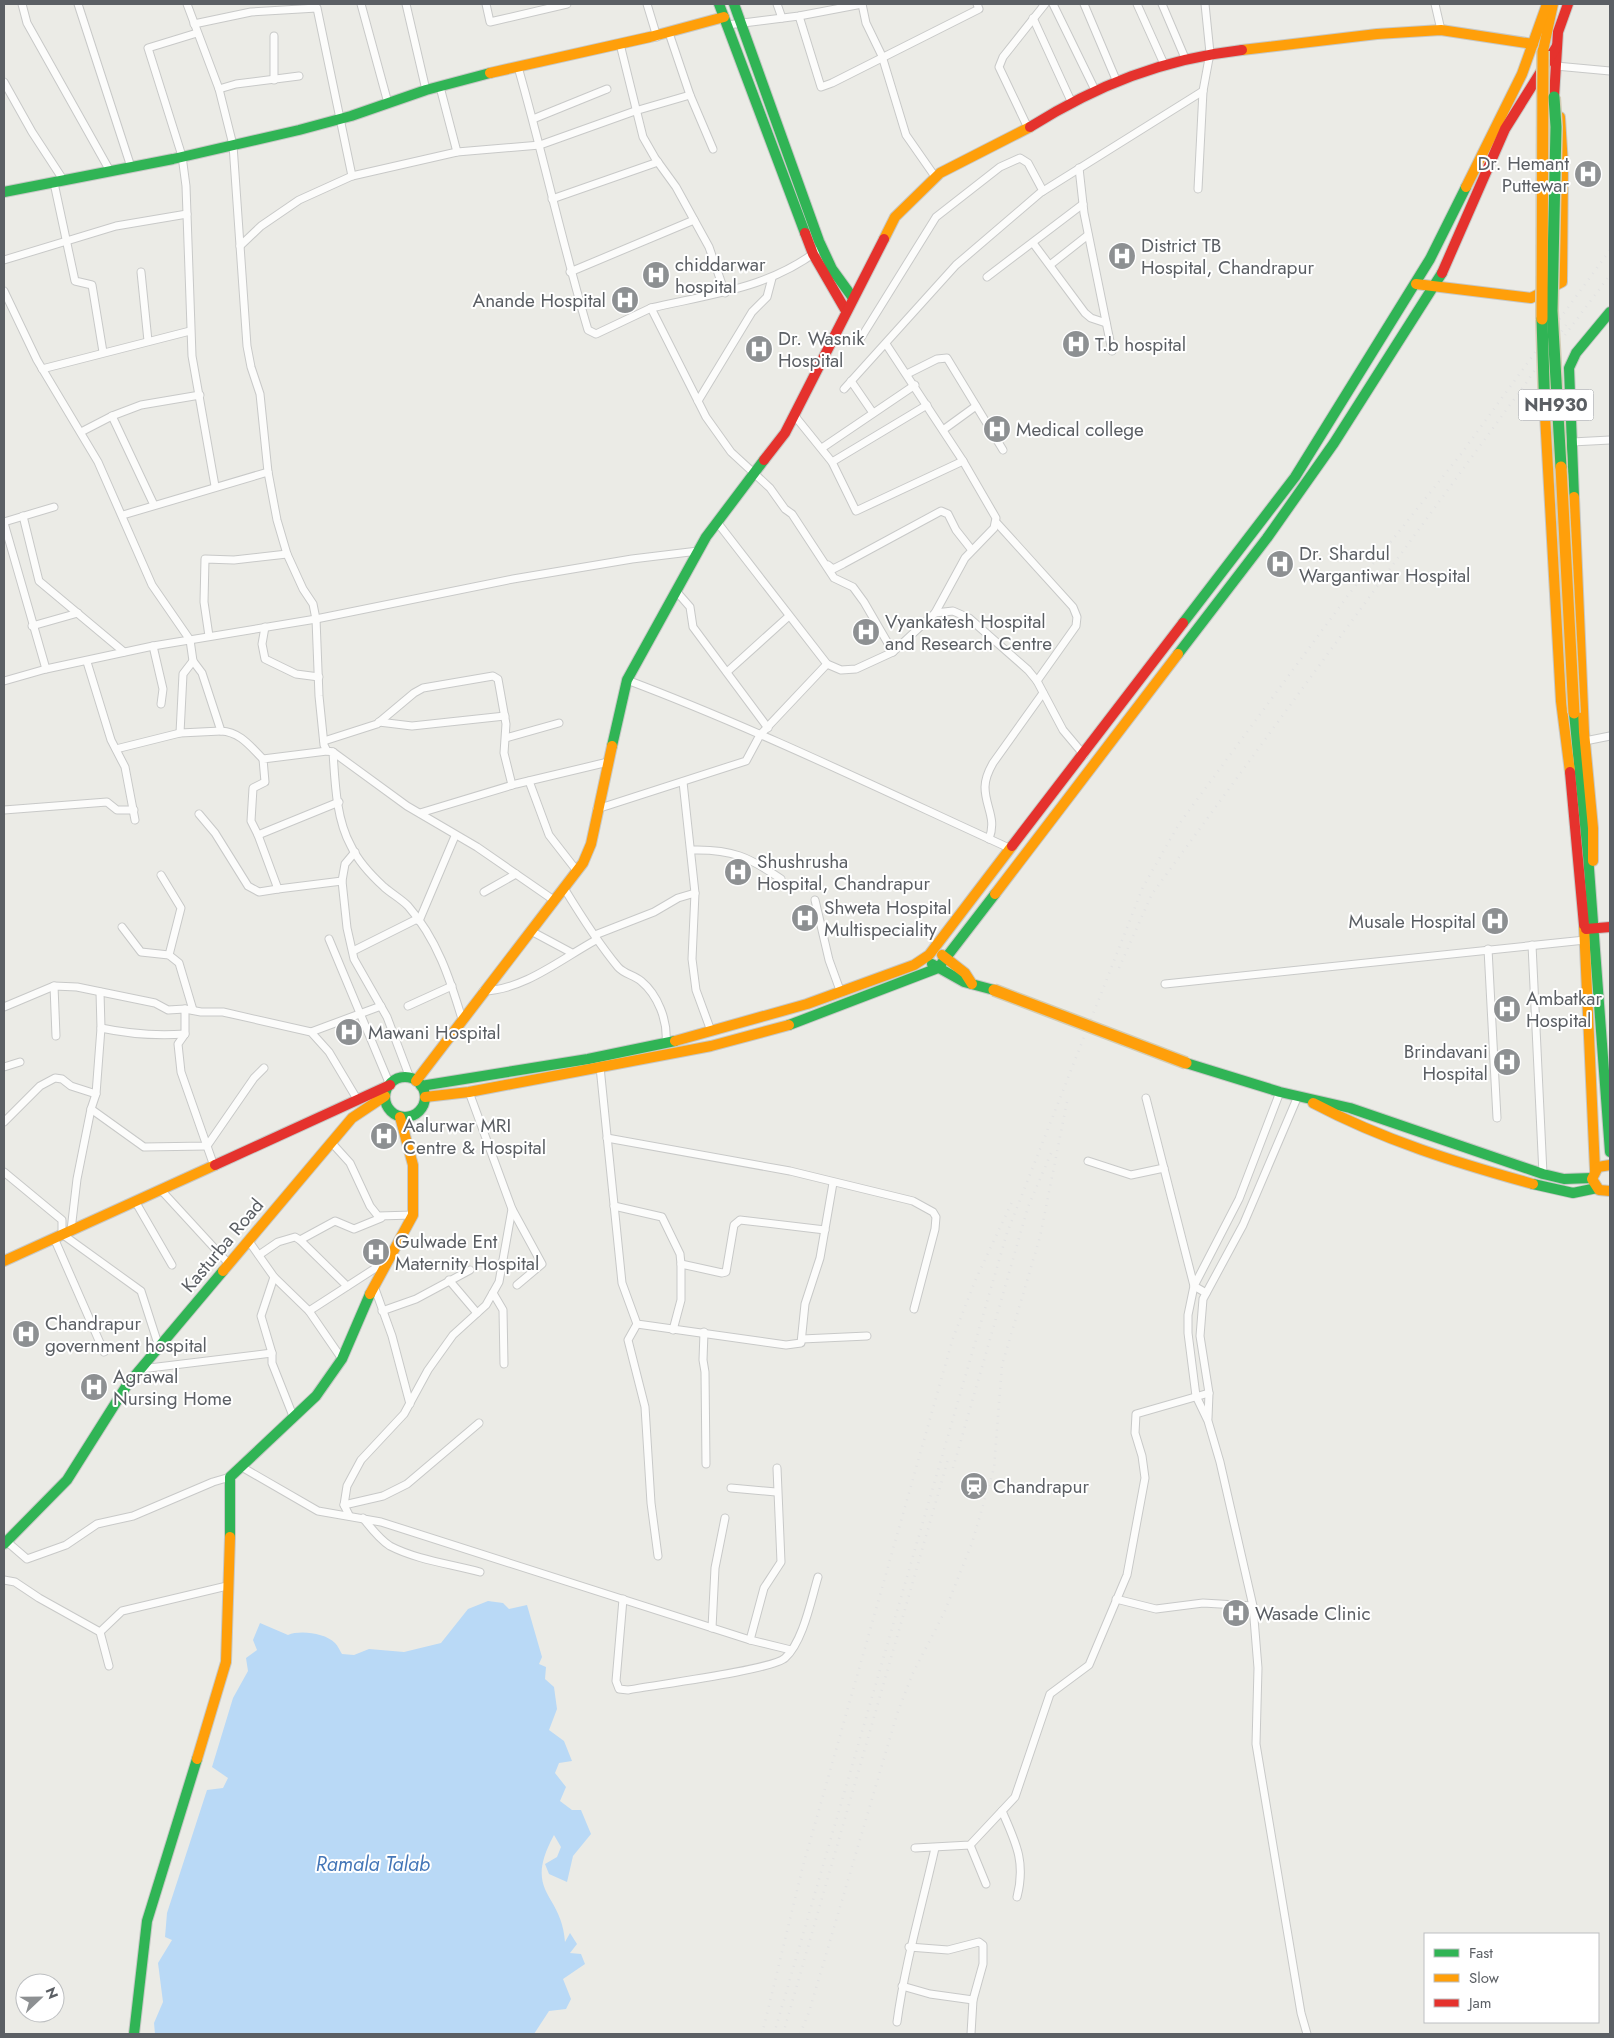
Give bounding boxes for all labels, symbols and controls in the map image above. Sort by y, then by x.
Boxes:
place label: Dr. Hemant Puttewar [1477,150,1569,199]
hospital icon: Dr. Hemant Puttewar [1573,159,1603,189]
place label: District TB Hospital, Chandrapur [1141,232,1314,281]
hospital icon: District TB Hospital, Chandrapur [1107,241,1137,271]
place label: chiddarwar hospital [675,251,766,300]
hospital icon: chiddarwar hospital [641,260,671,290]
hospital icon: Anande Hospital [610,285,640,315]
place label: Anande Hospital [473,287,606,314]
place label: Dr. Wasnik Hospital [778,325,865,374]
hospital icon: T.b hospital [1061,329,1091,359]
place label: T.b hospital [1095,331,1186,358]
hospital icon: Dr. Wasnik Hospital [744,334,774,364]
road number: NH930 [1518,390,1594,420]
hospital icon: Medical college [982,414,1012,444]
place label: Medical college [1016,416,1144,443]
place label: Dr. Shardul Wargantiwar Hospital [1299,540,1470,589]
hospital icon: Dr. Shardul Wargantiwar Hospital [1265,549,1295,579]
place label: Vyankatesh Hospital and Research Centre [885,608,1052,657]
hospital icon: Vyankatesh Hospital and Research Centre [851,617,881,647]
place label: Shushrusha Hospital, Chandrapur [757,848,930,897]
hospital icon: Shushrusha Hospital, Chandrapur [723,857,753,887]
place label: Shweta Hospital Multispeciality [824,894,952,943]
hospital icon: Shweta Hospital Multispeciality [790,903,820,933]
hospital icon: Musale Hospital [1480,906,1510,936]
place label: Musale Hospital [1349,908,1476,935]
place label: Ambatkar Hospital [1526,985,1602,1034]
hospital icon: Ambatkar Hospital [1492,994,1522,1024]
hospital icon: Mawani Hospital [334,1017,364,1047]
place label: Mawani Hospital [368,1019,501,1046]
place label: Brindavani Hospital [1404,1038,1488,1087]
hospital icon: Brindavani Hospital [1492,1047,1522,1077]
place label: Aalurwar MRI Centre & Hospital [403,1112,546,1161]
hospital icon: Aalurwar MRI Centre & Hospital [369,1121,399,1151]
street label: Kasturba Road [175,1193,270,1298]
place label: Gulwade Ent Maternity Hospital [395,1228,539,1277]
hospital icon: Gulwade Ent Maternity Hospital [361,1237,391,1267]
place label: Chandrapur government hospital [45,1310,207,1359]
hospital icon: Chandrapur government hospital [11,1319,41,1349]
place label: Agrawal Nursing Home [113,1363,232,1412]
hospital icon: Agrawal Nursing Home [79,1372,109,1402]
station icon: Chandrapur [959,1471,989,1501]
place label: Chandrapur [993,1473,1089,1500]
hospital icon: Wasade Clinic [1221,1598,1251,1628]
place label: Wasade Clinic [1255,1600,1370,1627]
water label: Ramala Talab [316,1850,430,1879]
legend [1424,1933,1599,2023]
text: Fast [1469,1942,1493,1964]
text: Slow [1469,1967,1500,1989]
north arrow [15,1973,65,2023]
text: N [41,1984,63,2002]
text: Jam [1467,1992,1492,2014]

